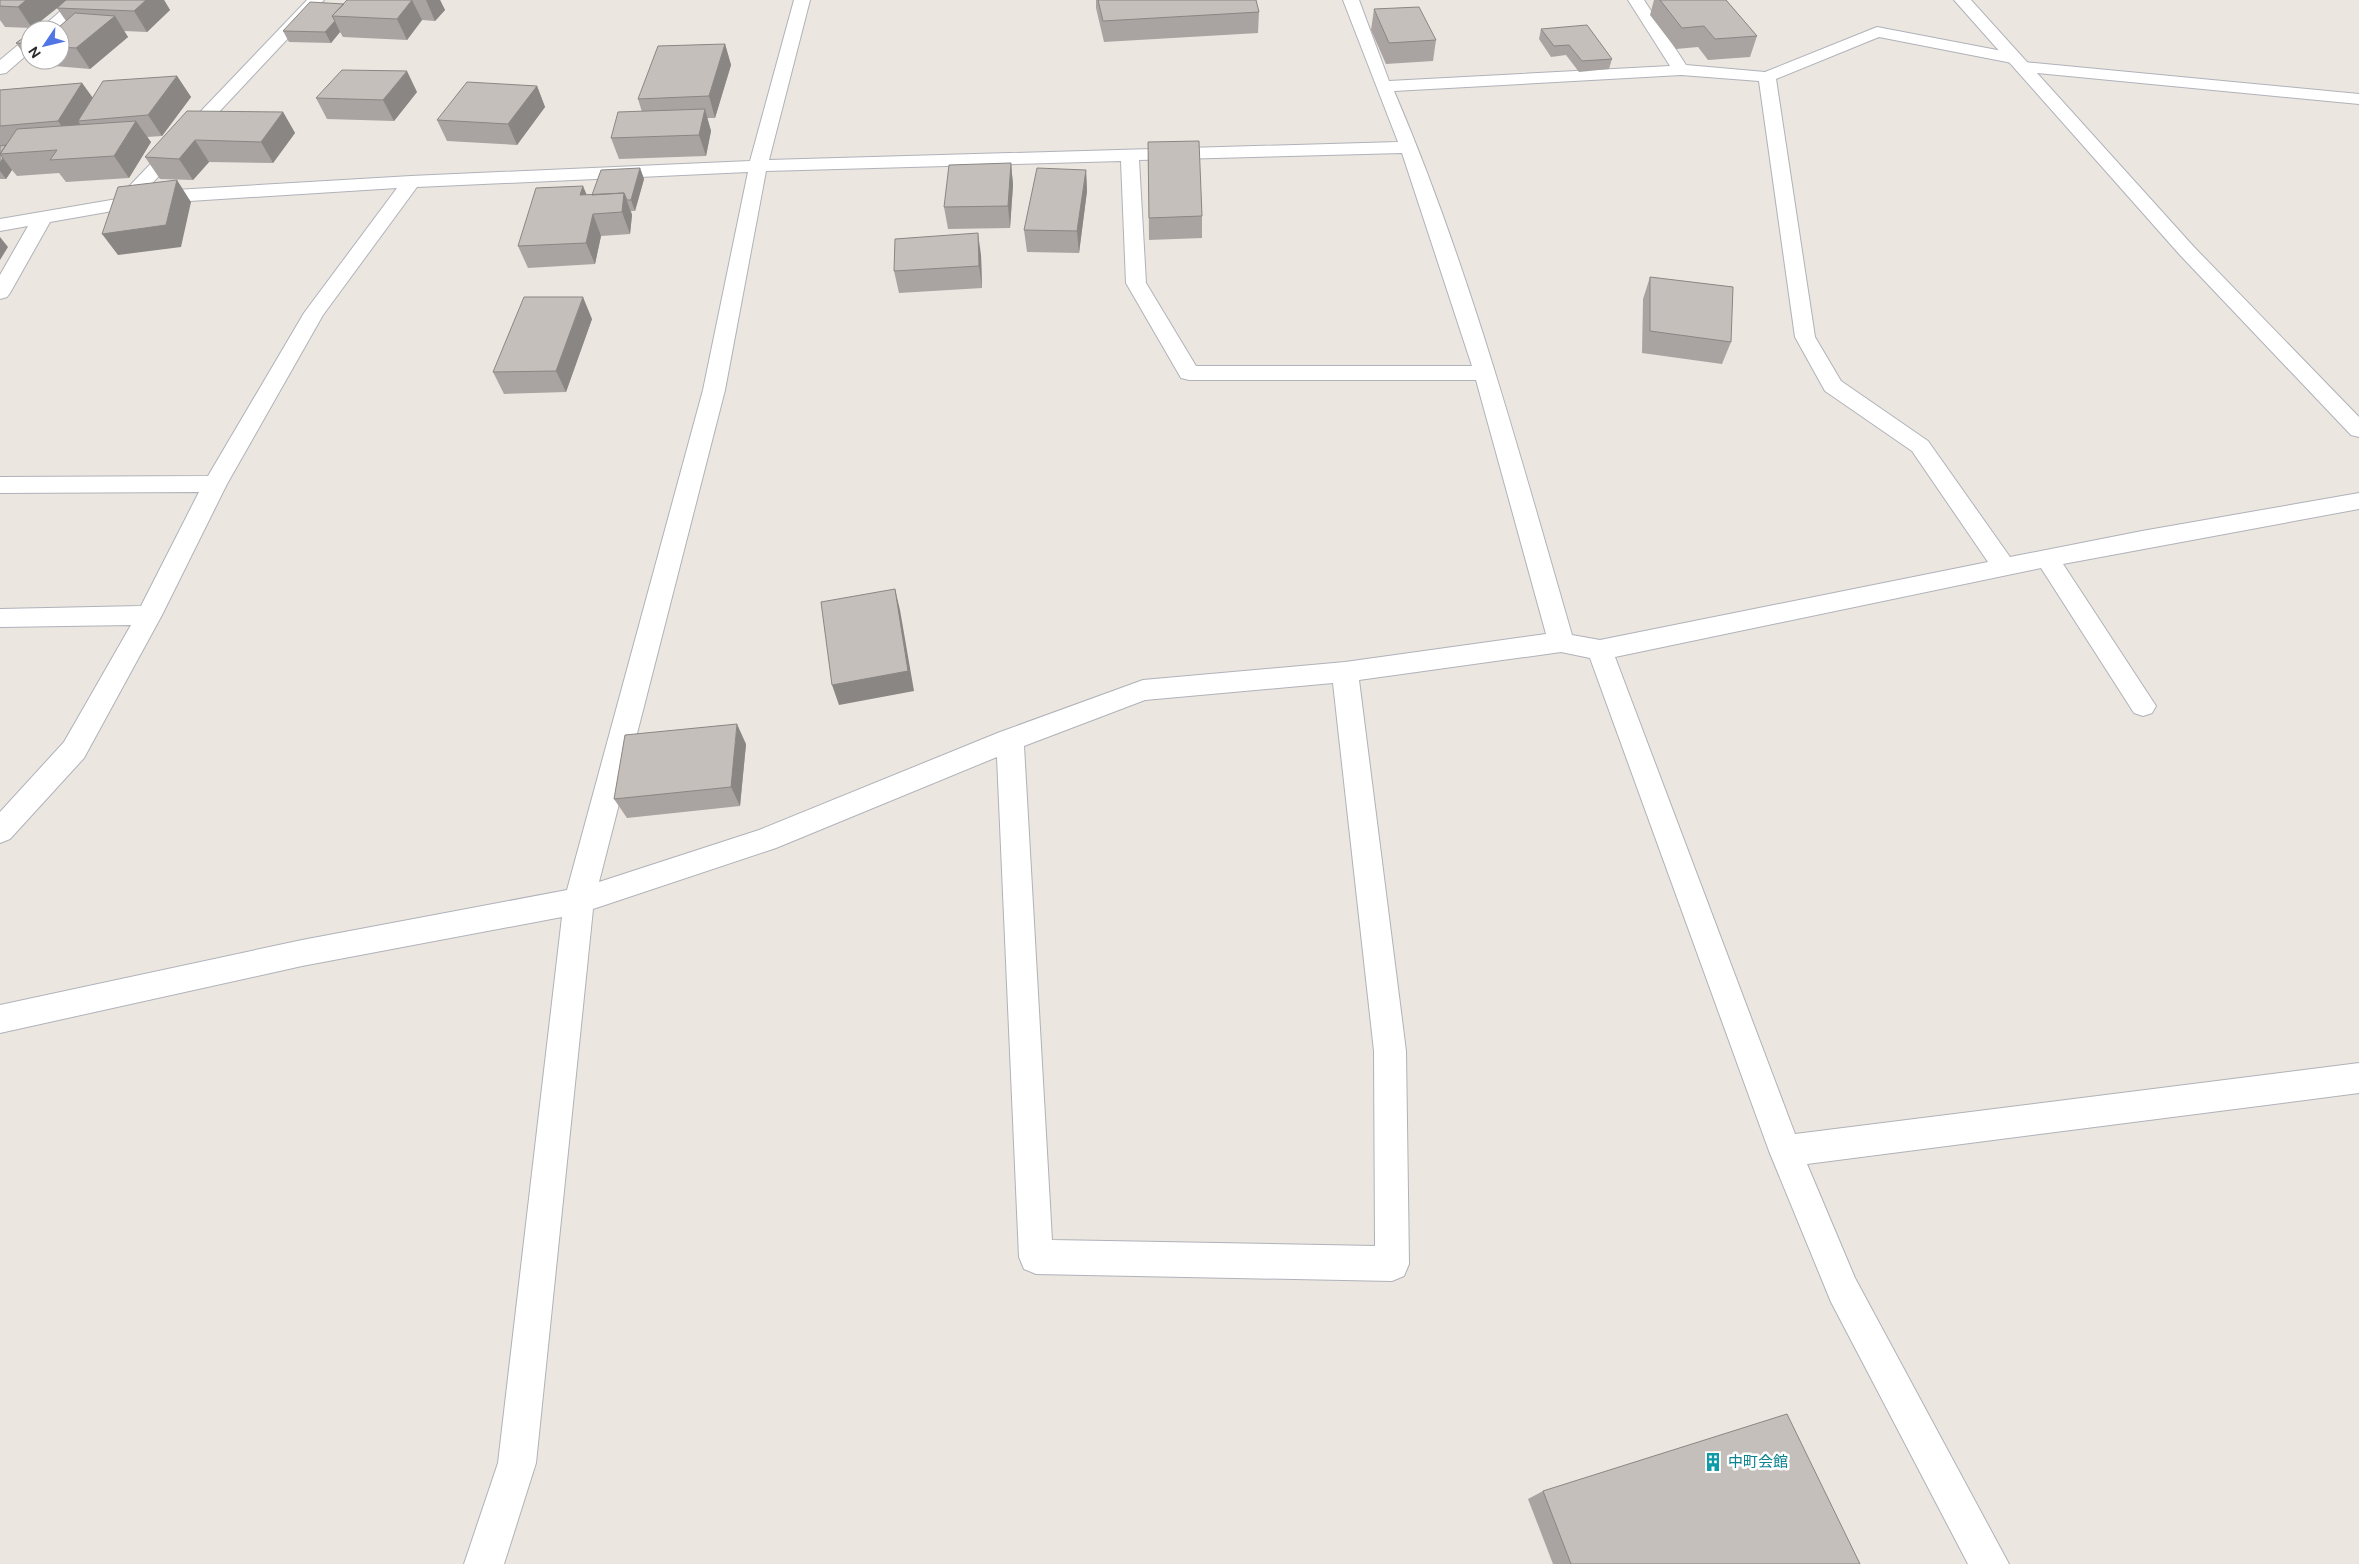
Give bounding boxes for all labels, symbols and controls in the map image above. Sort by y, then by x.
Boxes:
north arrow [20,20,70,70]
text: N [24,43,45,62]
building icon: 中町会館 [1702,1451,1724,1473]
place label: 中町会館 [1728,1452,1788,1472]

